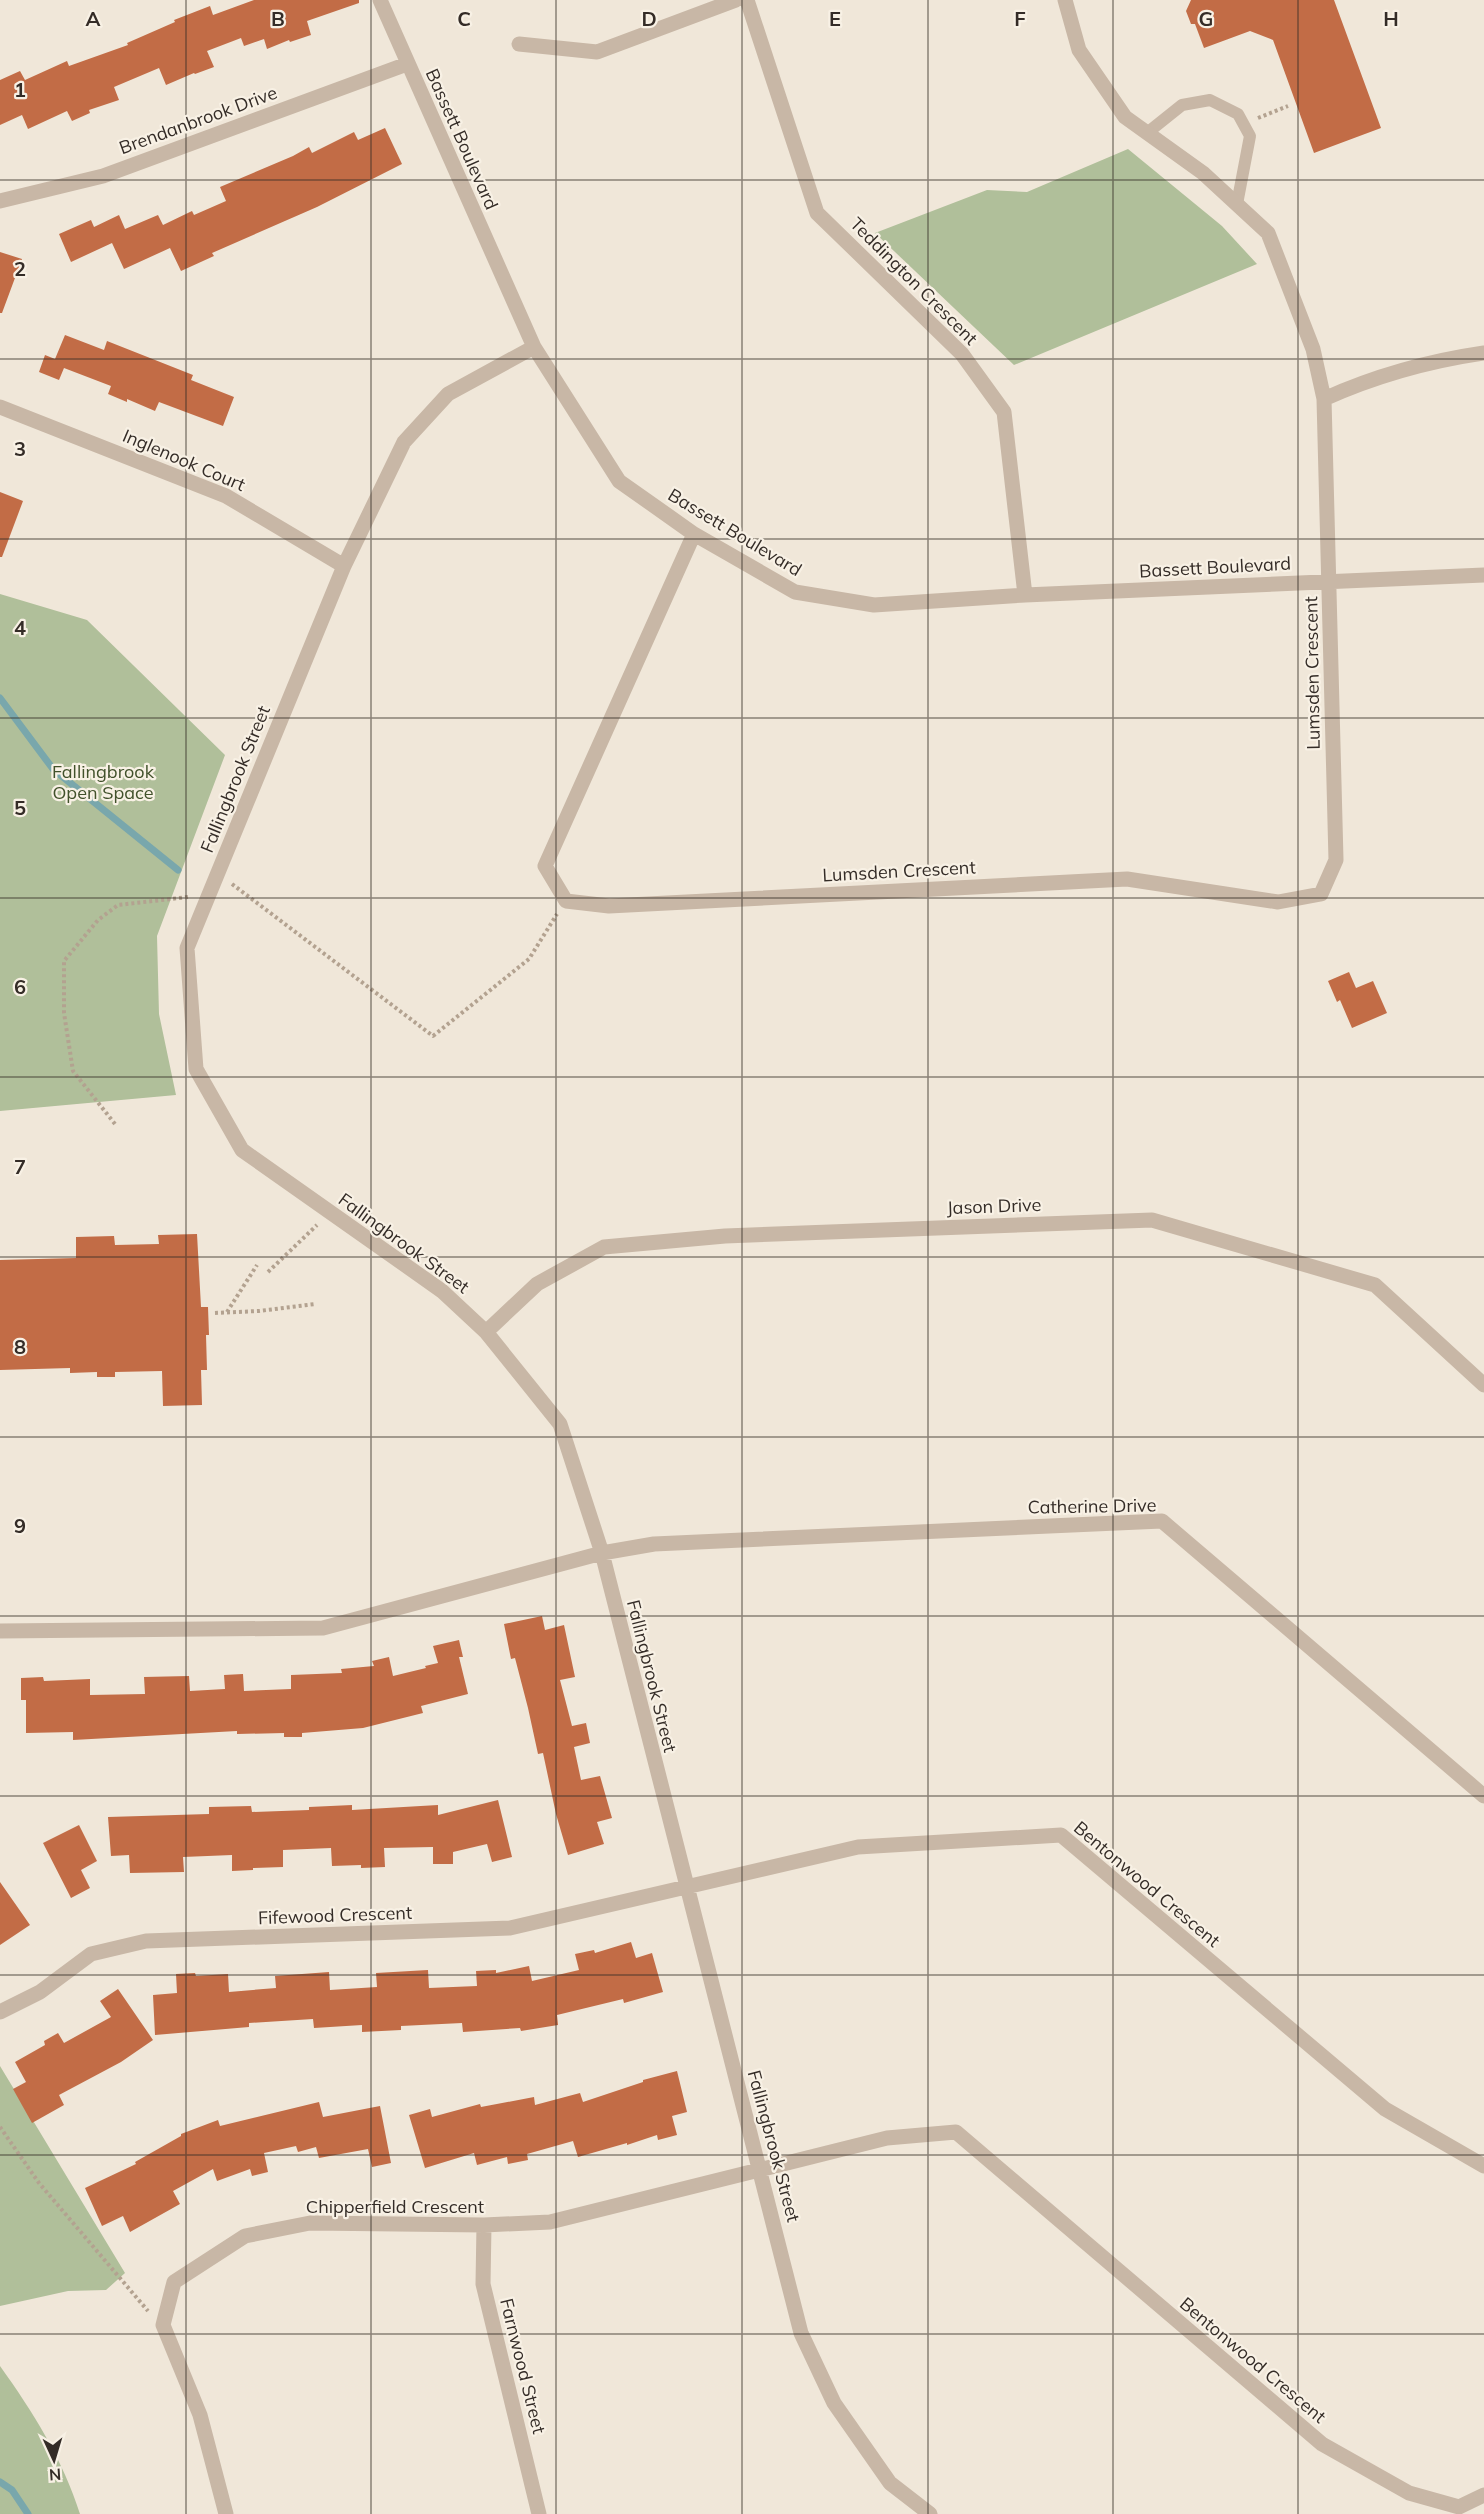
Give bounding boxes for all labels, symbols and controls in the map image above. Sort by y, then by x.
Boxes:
text: A [86,6,101,31]
text: B [271,6,285,31]
text: C [457,6,471,31]
text: D [641,6,657,31]
text: E [829,6,841,31]
text: F [1014,6,1026,31]
text: G [1199,6,1213,31]
text: H [1383,6,1399,31]
street label: Bassett Boulevard [421,65,503,213]
text: 1 [14,77,26,102]
street label: Brendanbrook Drive [116,81,280,159]
street label: Teddington Crescent [845,212,983,350]
text: 2 [14,256,26,281]
street label: Inglenook Court [119,424,249,496]
text: 3 [14,436,26,461]
street label: Bassett Boulevard [664,483,806,581]
street label: Bassett Boulevard [1138,552,1292,582]
street label: Lumsden Crescent [1299,596,1325,750]
text: 4 [14,615,26,640]
street label: Fallingbrook Street [195,702,275,856]
park label: Fallingbrook Open Space [52,760,155,804]
text: 5 [14,795,26,820]
street label: Lumsden Crescent [822,856,976,886]
text: 6 [14,974,26,999]
text: 7 [14,1154,26,1179]
street label: Fallingbrook Street [334,1188,474,1298]
street label: Jason Drive [946,1193,1042,1219]
text: 8 [14,1334,26,1359]
street label: Catherine Drive [1027,1493,1157,1519]
text: 9 [14,1513,26,1538]
street label: Fallingbrook Street [622,1597,682,1755]
street label: Bentonwood Crescent [1069,1816,1225,1952]
street label: Fifewood Crescent [257,1901,413,1929]
street label: Fallingbrook Street [743,2068,805,2224]
street label: Chipperfield Crescent [306,2195,484,2218]
street label: Bentonwood Crescent [1175,2292,1331,2428]
street label: Farnwood Street [495,2296,551,2436]
north arrow [24,2430,84,2490]
text: N [48,2465,62,2485]

